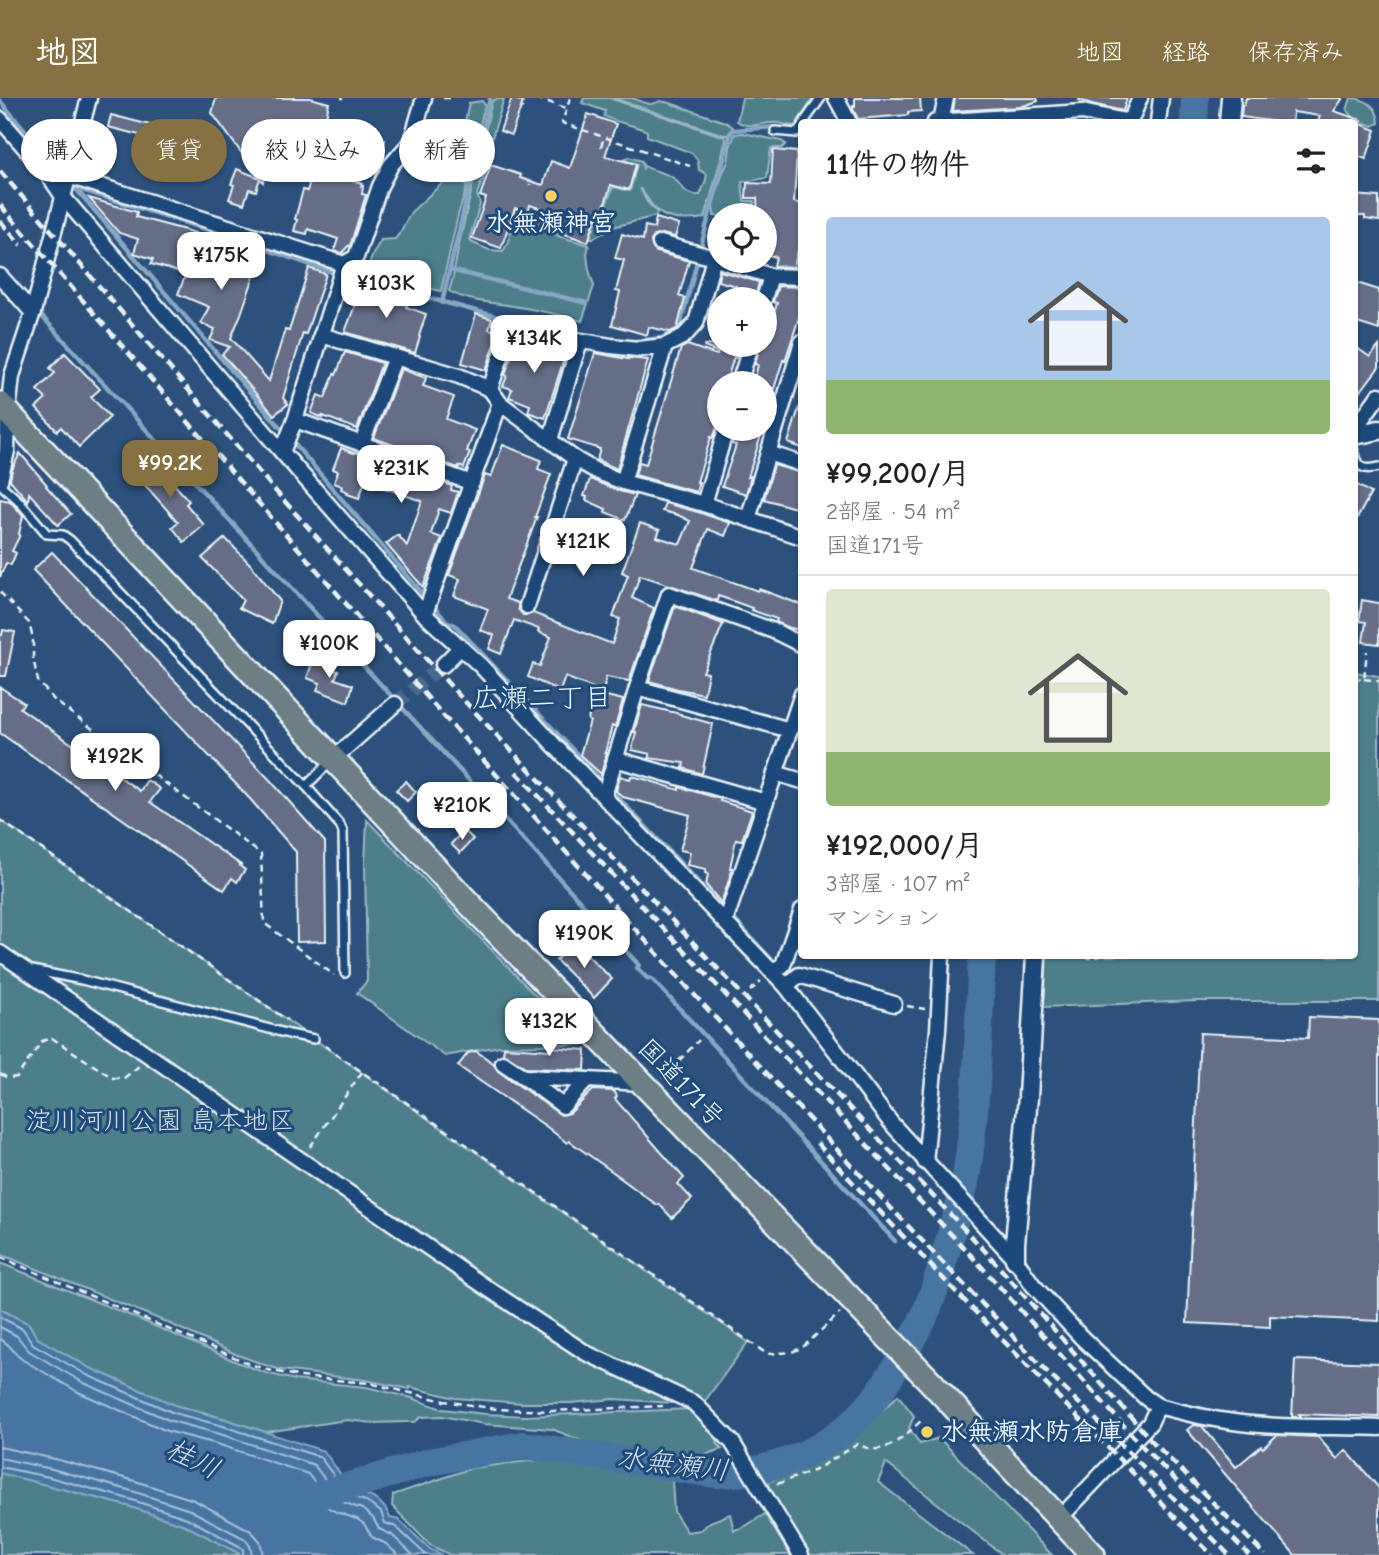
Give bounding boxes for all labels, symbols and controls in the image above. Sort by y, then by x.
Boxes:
text: 地図 [35,33,101,71]
text: 地図 [1076,38,1124,66]
text: 経路 [1162,38,1210,66]
text: 保存済み [1248,38,1344,66]
chip: 購入 [21,119,117,182]
chip: 賃貸 [131,119,227,182]
chip: 絞り込み [241,119,385,182]
chip: 新着 [399,119,495,182]
icon: filters [1292,142,1330,180]
text: 11件の物件 [826,147,970,182]
marker: 水無瀬神宮 [543,188,559,204]
map controls [707,203,777,441]
button: locate [707,203,777,273]
place label: 水無瀬神宮 [486,208,616,238]
pin: ¥175K [172,232,270,292]
text: ¥175K [193,241,249,268]
pin: ¥103K [337,260,435,320]
icon: home [1015,263,1141,389]
text: ¥103K [357,269,415,296]
button: + [707,287,777,357]
pin: ¥134K [485,316,583,375]
text: ¥134K [506,324,562,351]
button: − [707,371,777,441]
pin: ¥99.2K [113,440,227,500]
pin: ¥231K [352,446,450,505]
text: ¥99.2K [138,449,202,476]
text: ¥231K [373,454,429,481]
text: ¥99,200/月 [826,456,970,491]
text: 2部屋 · 54 m² [826,498,959,525]
pin: ¥121K [534,518,632,578]
text: ¥121K [556,527,610,554]
text: 国道171号 [826,532,924,559]
pin: ¥100K [280,620,378,680]
text: ¥100K [299,629,359,656]
icon: home [1015,635,1141,761]
district label: 広瀬二丁目 [472,682,612,714]
pin: ¥192K [66,734,164,793]
text: ¥192K [87,742,143,769]
pin: ¥210K [413,782,511,842]
text: ¥210K [433,791,491,818]
text: ¥192,000/月 [826,828,984,863]
text: 3部屋 · 107 m² [826,870,969,897]
text: マンション [826,904,940,931]
pin: ¥190K [535,910,633,970]
text: ¥190K [555,919,613,946]
pin: ¥132K [500,998,598,1058]
text: ¥132K [521,1007,577,1034]
street label: 国道171号 [632,1033,730,1133]
park label: 淀川河川公園 島本地区 [26,1106,294,1136]
place label: 水無瀬水防倉庫 [941,1417,1123,1447]
marker: 水無瀬水防倉庫 [919,1424,935,1440]
water label: 桂川 [161,1432,225,1486]
water label: 水無瀬川 [615,1441,731,1487]

